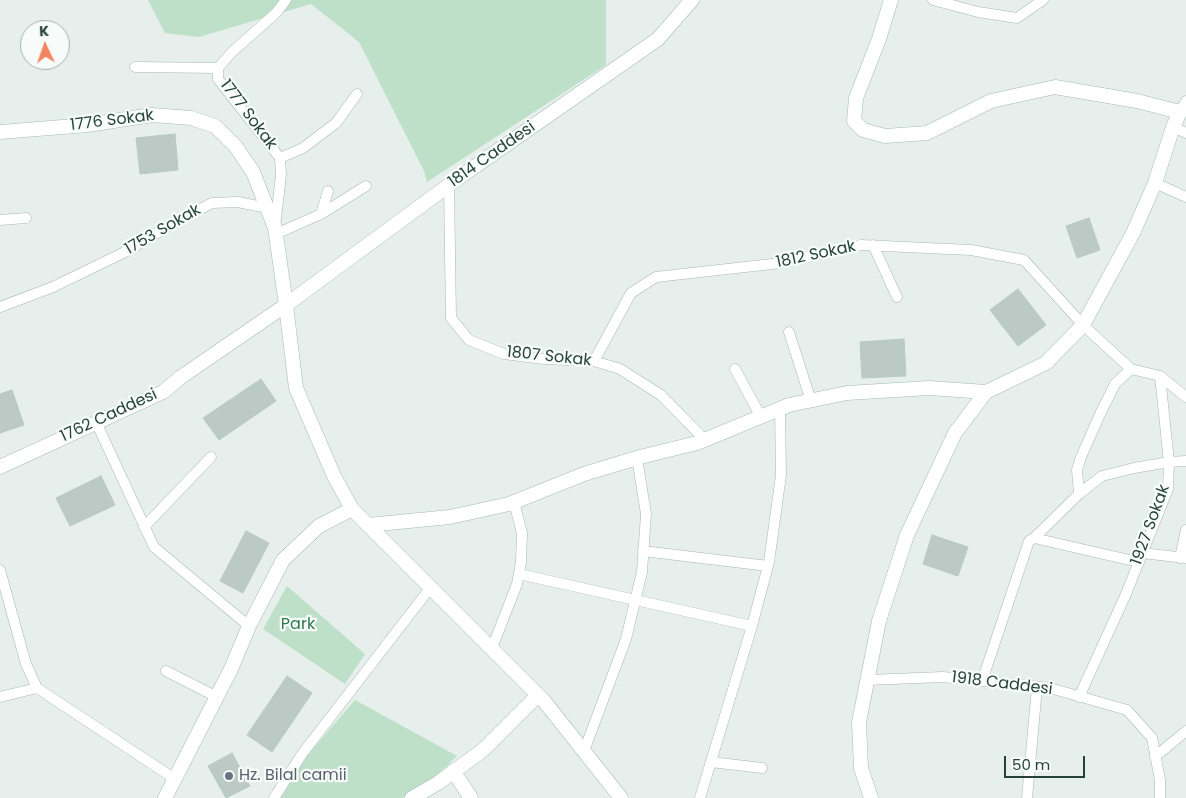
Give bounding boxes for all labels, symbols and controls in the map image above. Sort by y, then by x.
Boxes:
north arrow [20,20,70,70]
text: K [39,21,50,41]
street label: 1777 Sokak [215,76,281,154]
street label: 1776 Sokak [69,106,155,136]
street label: 1814 Caddesi [445,118,539,192]
street label: 1753 Sokak [122,201,204,259]
street label: 1812 Sokak [775,237,857,273]
street label: 1807 Sokak [506,343,592,371]
street label: 1762 Caddesi [58,385,160,447]
street label: 1927 Sokak [1128,482,1174,568]
park label: Park [281,615,315,635]
street label: 1918 Caddesi [950,668,1054,700]
scale bar [1006,746,1087,778]
text: 50 m [1012,754,1050,775]
place label: Hz. Bilal camii [239,766,347,786]
marker: Hz. Bilal camii [223,770,235,782]

